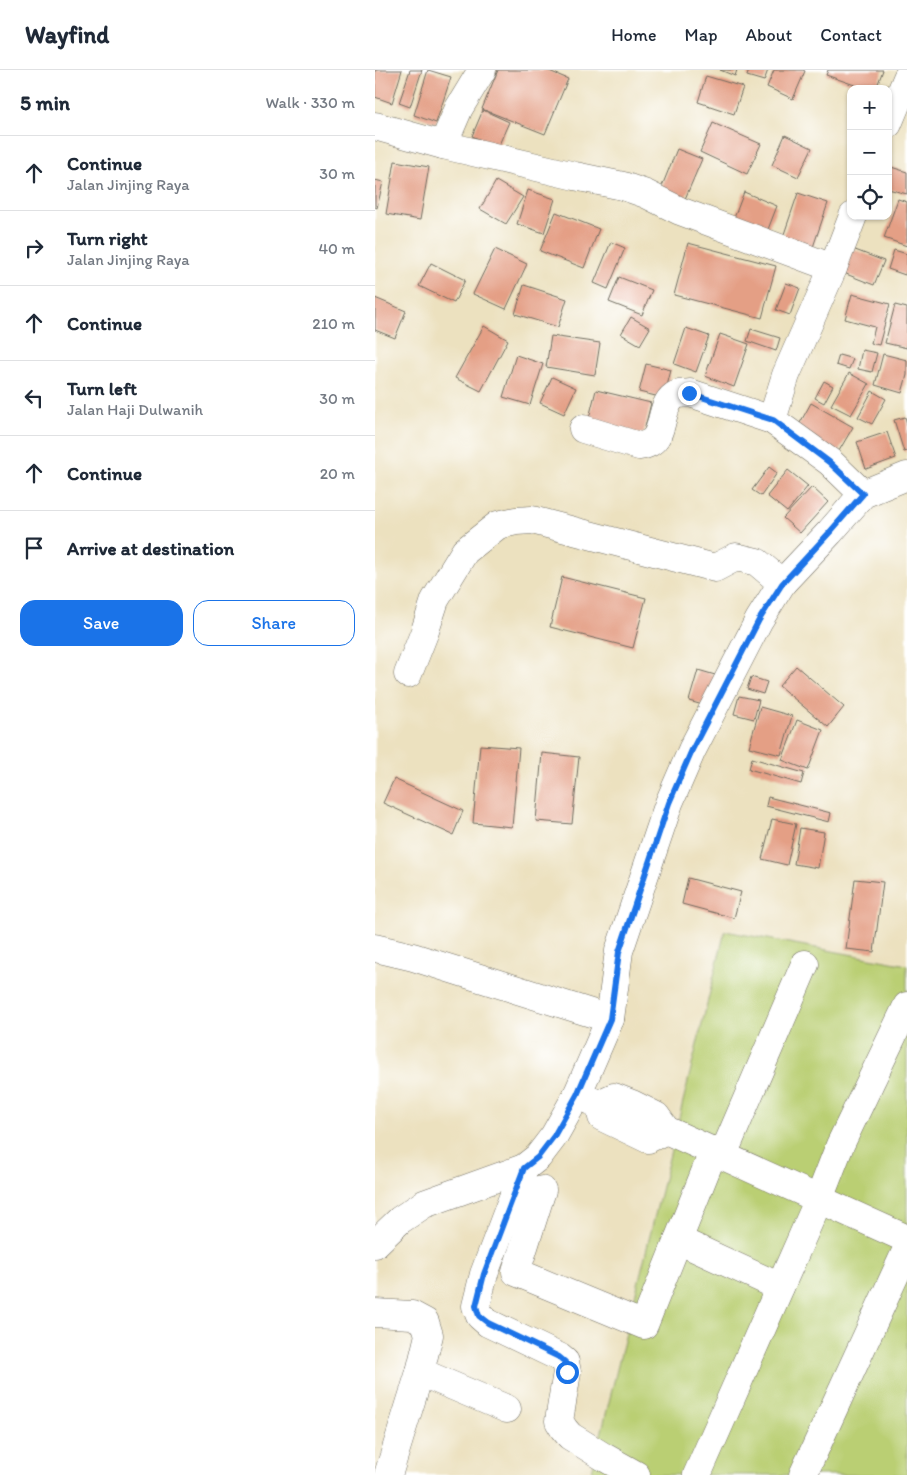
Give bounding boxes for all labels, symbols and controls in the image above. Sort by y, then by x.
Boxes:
text: Wayfind [25,20,109,49]
text: Home [611,24,657,46]
text: Map [685,24,718,46]
text: About [746,24,792,46]
text: Contact [820,24,882,46]
map controls [847,85,892,220]
button: + [847,85,892,130]
text: 5 min [20,90,70,115]
text: Walk · 330 m [265,93,355,112]
button: − [847,130,892,175]
text: Continue [67,152,142,175]
icon: ahead [20,159,48,187]
text: 30 m [319,164,355,183]
text: Jalan Jinjing Raya [67,175,190,194]
button: locate [847,175,892,220]
text: Turn right [67,227,148,250]
icon: right [20,234,48,262]
text: 40 m [318,239,355,258]
text: Jalan Jinjing Raya [67,250,190,269]
icon: ahead [20,309,48,337]
text: Continue [67,312,142,335]
text: 210 m [312,314,355,333]
text: Turn left [67,377,137,400]
route end [678,382,701,405]
icon: left [20,384,48,412]
text: 30 m [319,389,355,408]
text: Jalan Haji Dulwanih [67,400,203,419]
icon: ahead [20,459,48,487]
text: Continue [67,462,142,485]
text: 20 m [320,464,355,483]
icon: arrive [20,534,48,562]
text: Arrive at destination [67,537,234,560]
button: Save [20,600,183,646]
button: Share [193,600,355,646]
route start [556,1361,579,1384]

